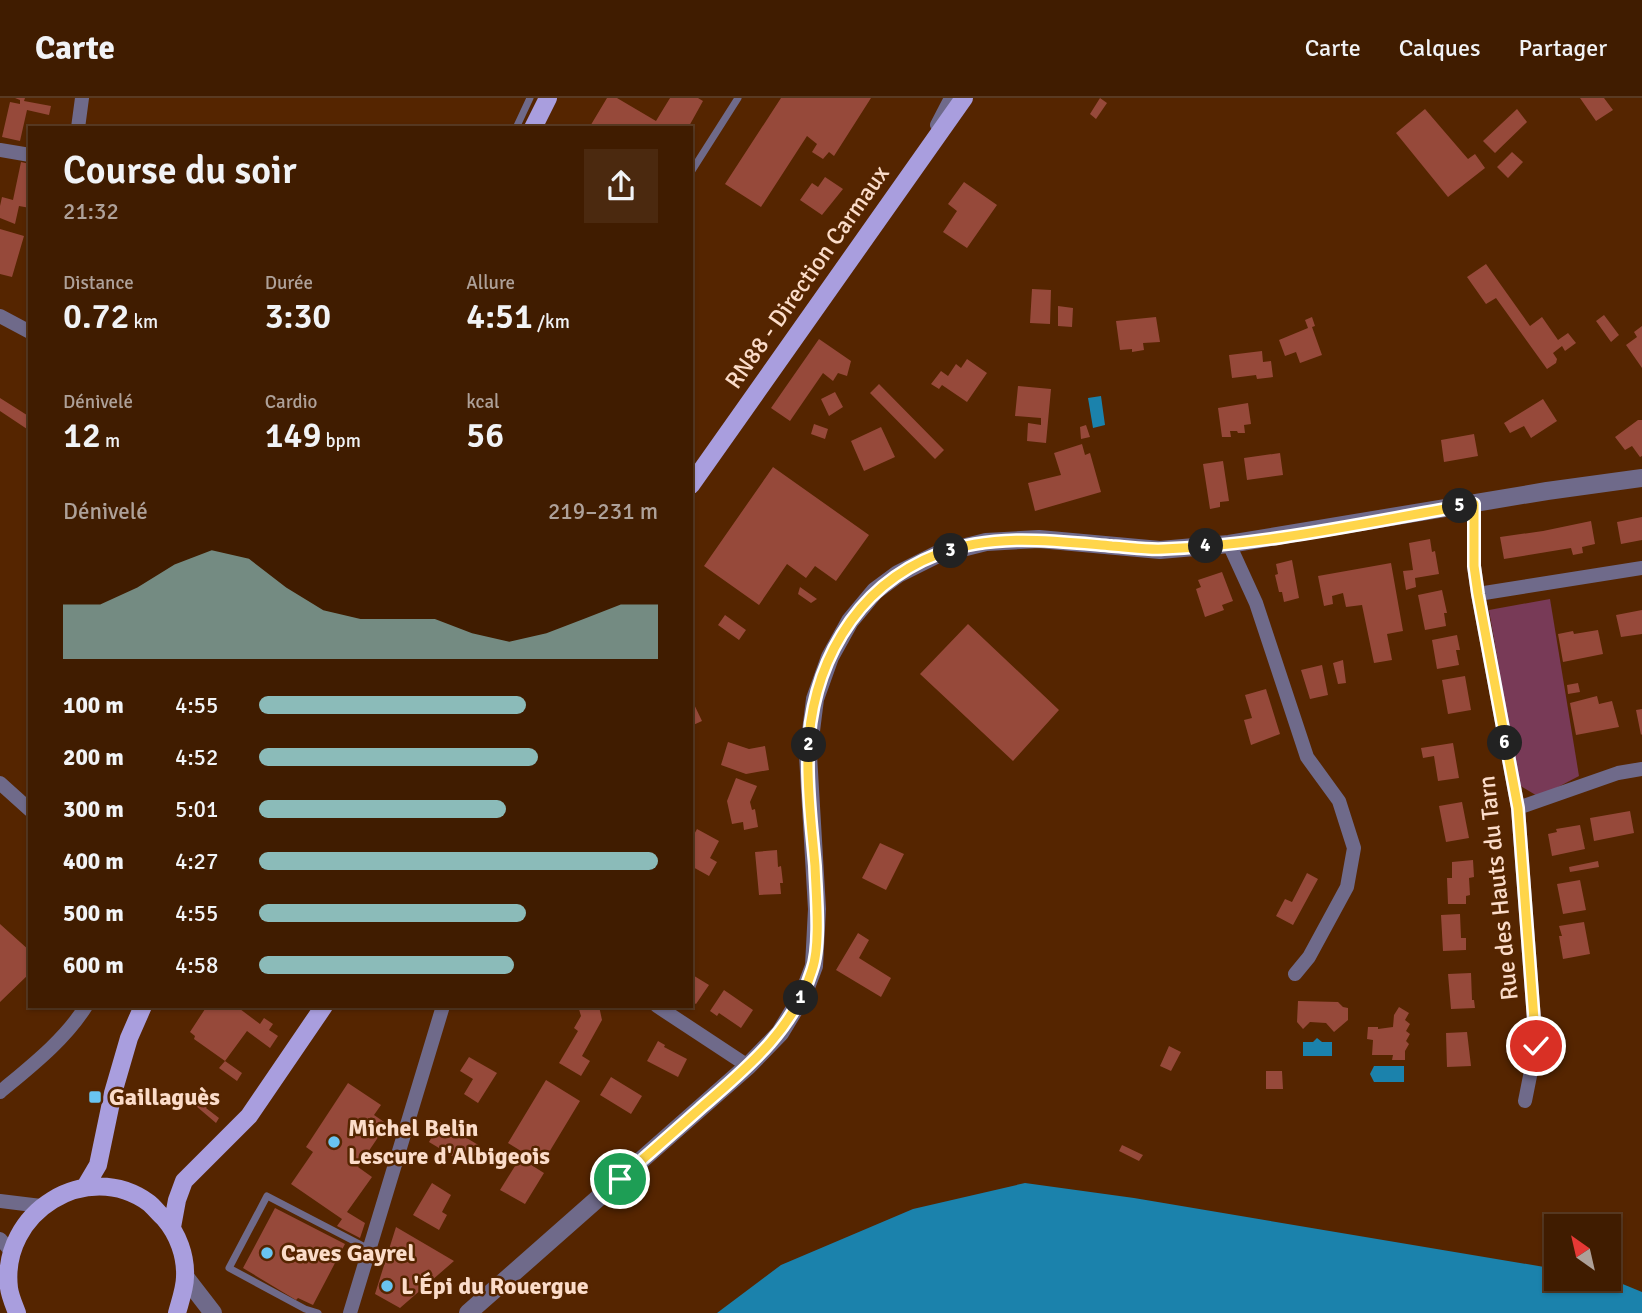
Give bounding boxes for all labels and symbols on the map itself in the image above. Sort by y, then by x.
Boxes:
street label: RN88 - Direction Carmaux [718,159,896,395]
pin: 5 [1442,488,1478,524]
pin: 4 [1188,528,1224,564]
pin: 3 [934,533,968,568]
pin: 6 [1488,726,1522,760]
pin: 2 [792,728,826,762]
street label: Rue des Hauts du Tarn [1471,774,1525,1002]
pin: 1 [784,981,818,1016]
pin [1506,1016,1566,1076]
place label: Gaillaguès [109,1082,220,1112]
marker: Gaillaguès [87,1089,103,1105]
place label: Michel Belin Lescure d'Albigeois [348,1113,550,1171]
marker: Michel Belin Lescure d'Albigeois [326,1134,342,1150]
pin [590,1149,650,1209]
north arrow [1544,1214,1620,1292]
place label: Caves Gayrel [281,1238,415,1268]
marker: Caves Gayrel [259,1245,275,1261]
place label: L'Épi du Rouergue [401,1271,589,1301]
marker: L'Épi du Rouergue [379,1278,395,1294]

